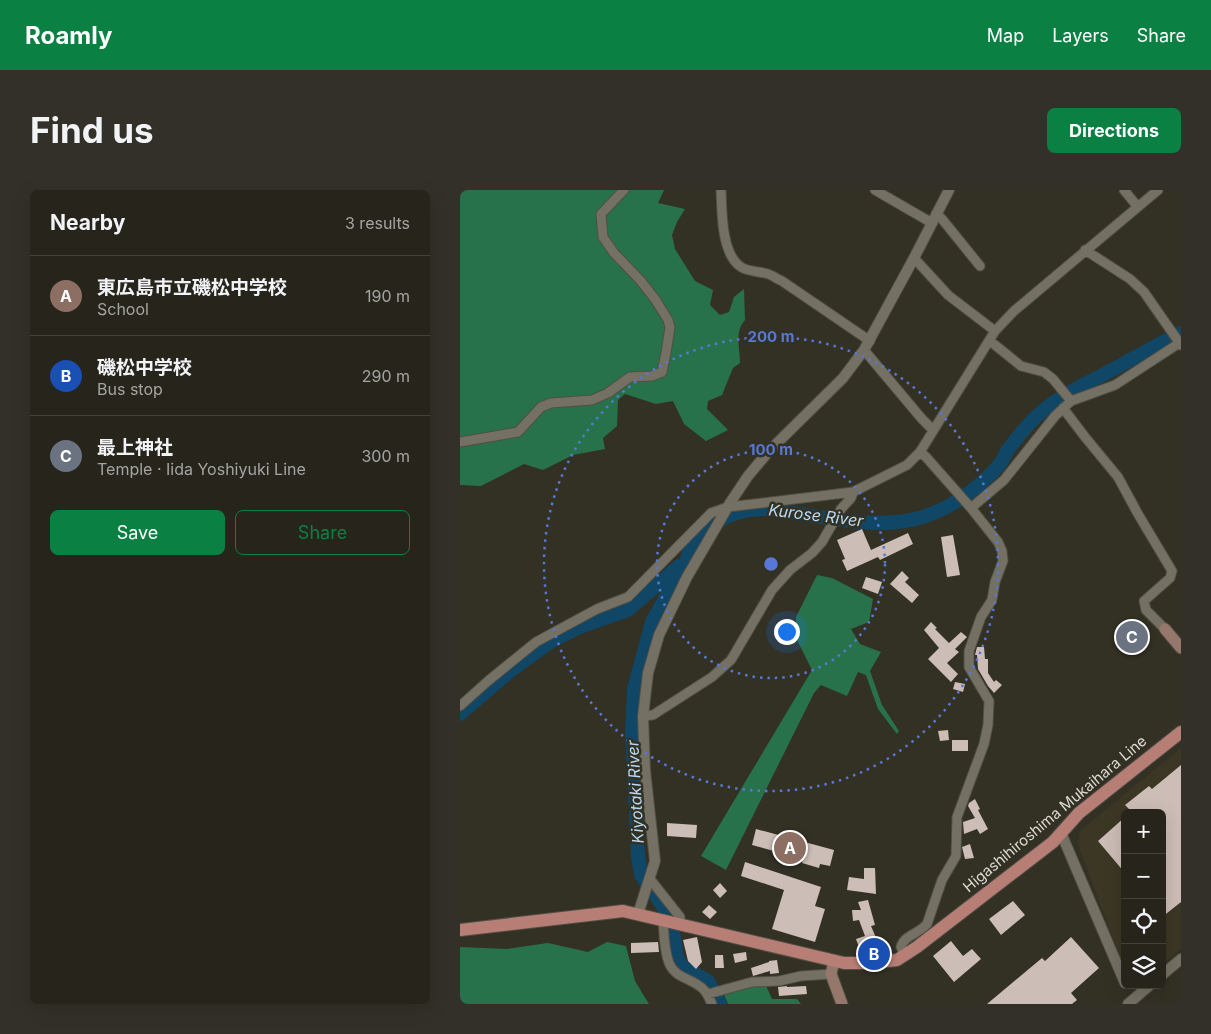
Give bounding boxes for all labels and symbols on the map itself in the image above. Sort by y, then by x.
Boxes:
text: 200 m [748,327,794,346]
text: 100 m [749,440,793,459]
water label: Kurose River [767,499,865,531]
centre of rings [762,555,780,573]
pin: C [1116,618,1148,656]
your location [774,619,800,645]
street label: Higashihiroshima Mukaihara Line [959,731,1150,896]
water label: Kiyotaki River [622,739,648,844]
pin: A [774,829,806,867]
pin: B [858,935,890,973]

